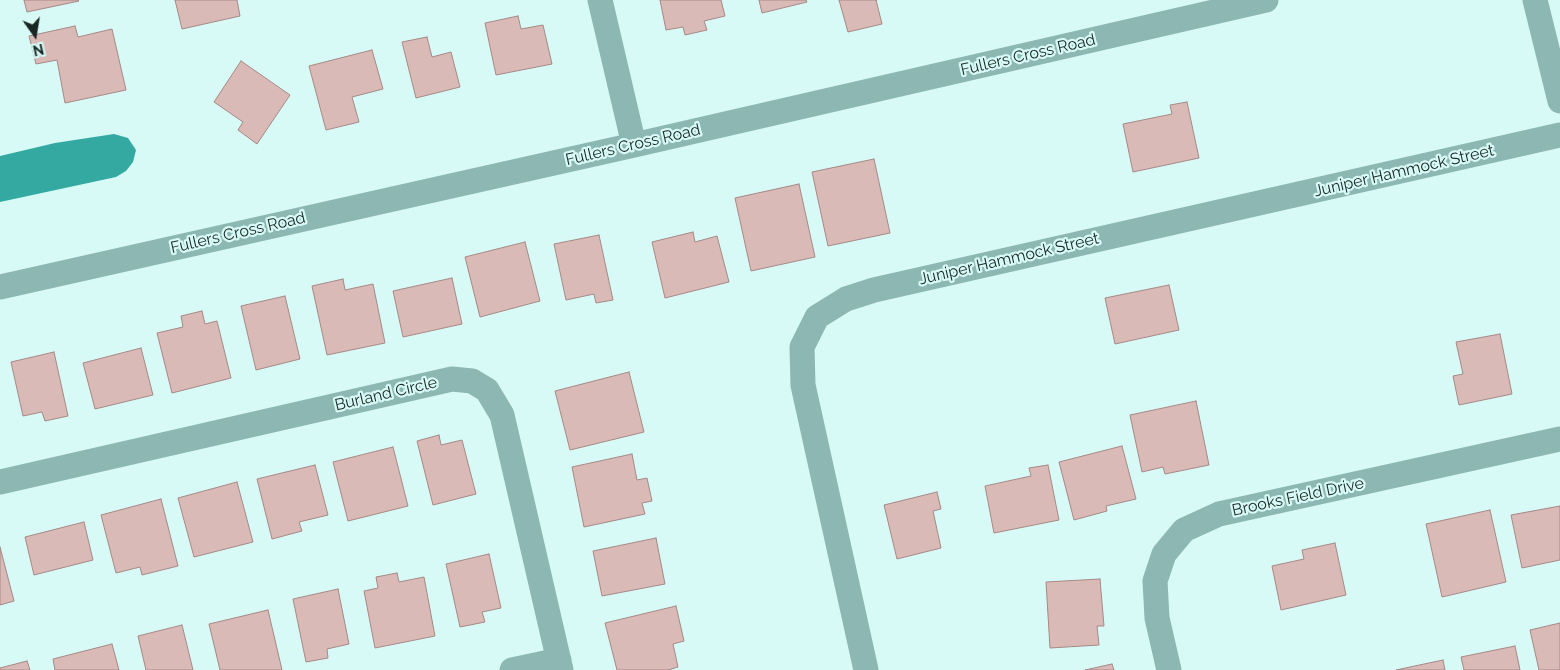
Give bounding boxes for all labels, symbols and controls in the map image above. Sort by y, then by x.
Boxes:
north arrow [10,10,60,60]
street label: Fullers Cross Road [959,30,1097,80]
text: N [31,41,45,59]
street label: Fullers Cross Road [564,120,702,170]
street label: Juniper Hammock Street [1312,141,1496,201]
street label: Fullers Cross Road [169,208,307,258]
street label: Juniper Hammock Street [917,229,1101,289]
street label: Burland Circle [333,373,439,415]
street label: Brooks Field Drive [1230,474,1366,520]

